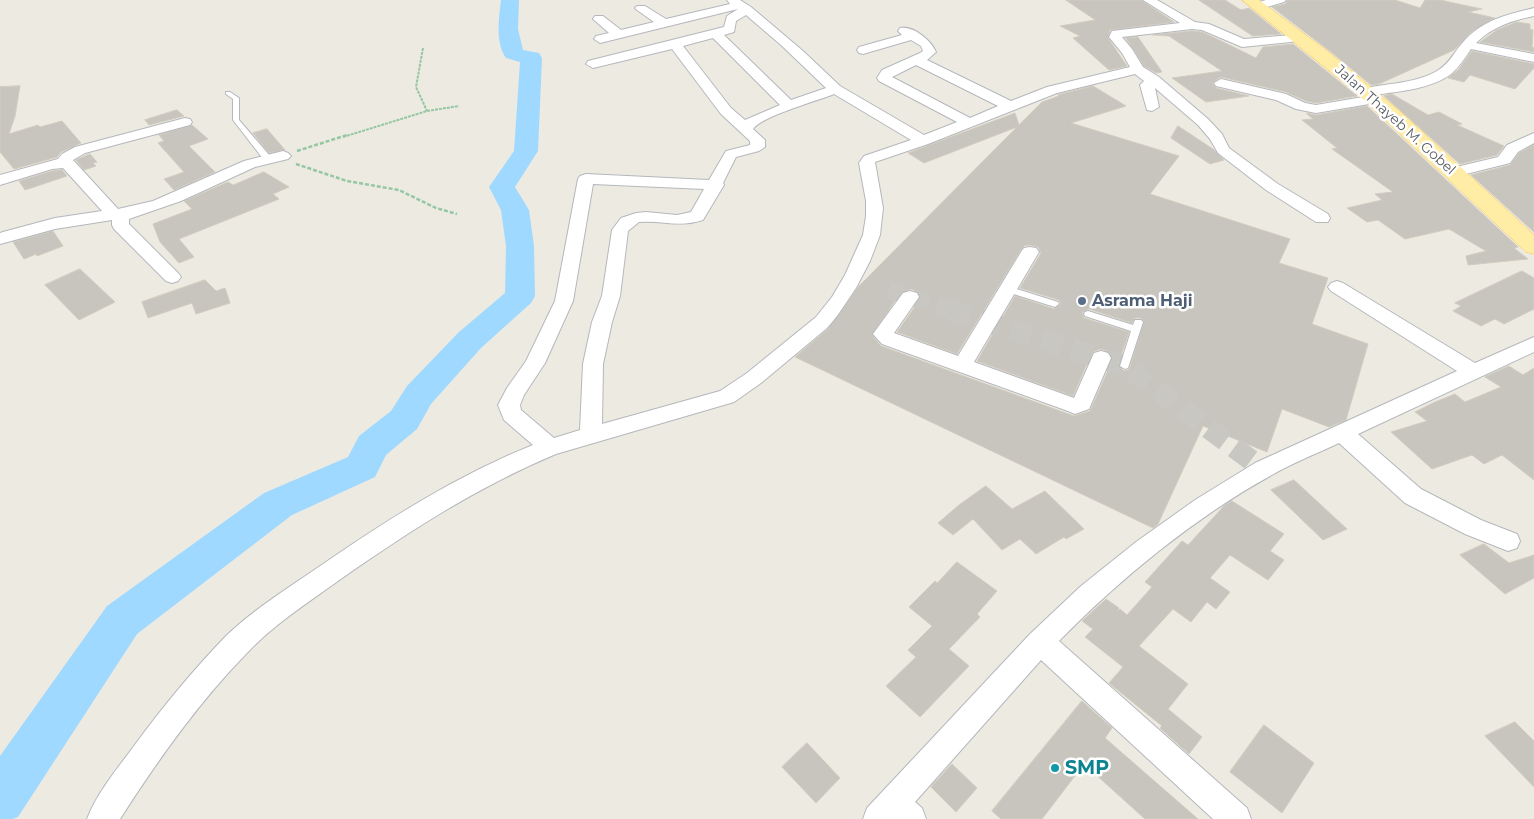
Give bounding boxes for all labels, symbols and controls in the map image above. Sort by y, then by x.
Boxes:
street label: Jalan Thayeb M. Gobel [1331,61,1459,179]
place label: Asrama Haji [1092,291,1193,311]
marker: Asrama Haji [1076,295,1088,307]
place label: SMP [1065,757,1109,779]
marker: SMP [1049,762,1061,774]

